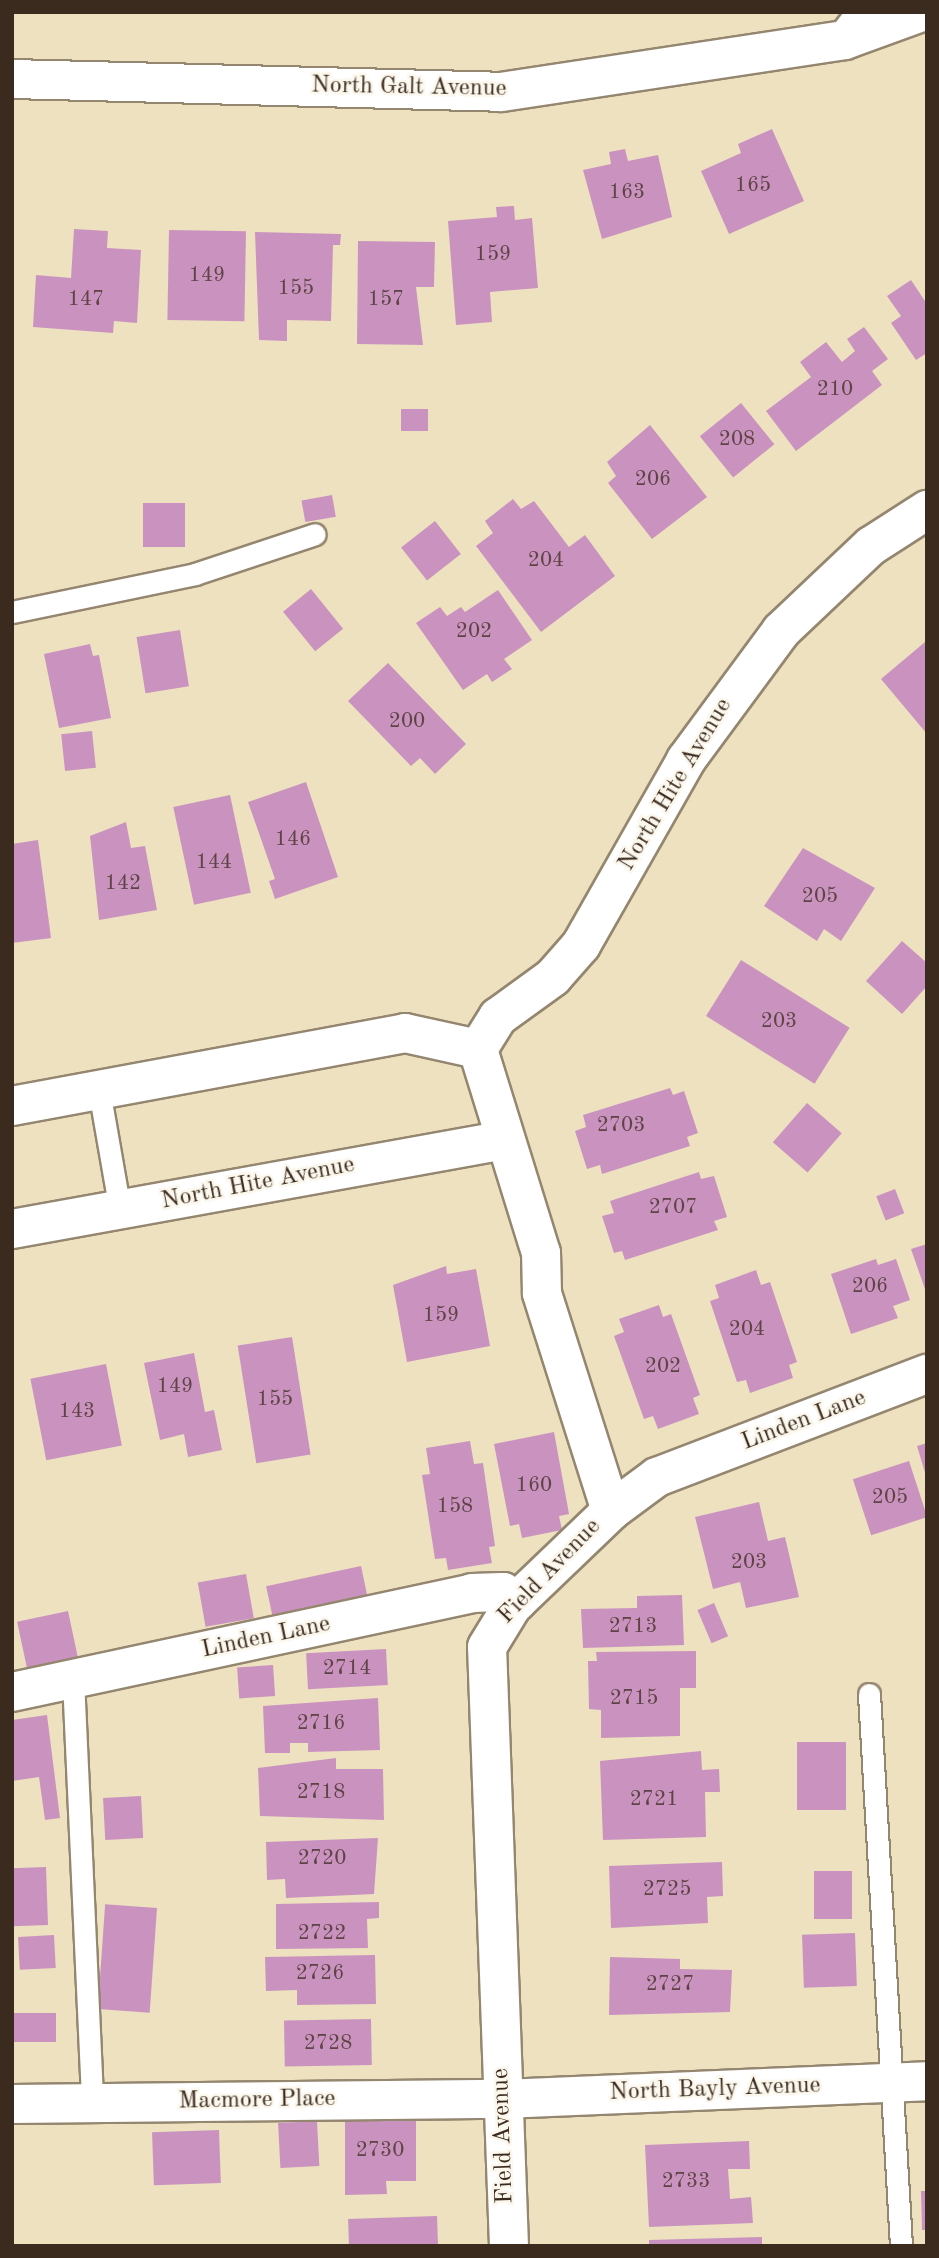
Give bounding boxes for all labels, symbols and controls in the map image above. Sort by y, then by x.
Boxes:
street label: North Galt Avenue [311,72,507,104]
house number: 165 [735,173,771,199]
house number: 163 [609,180,645,206]
house number: 159 [475,242,511,268]
house number: 149 [189,263,225,289]
house number: 155 [278,276,314,302]
house number: 147 [68,287,104,313]
house number: 157 [368,287,404,313]
house number: 210 [817,377,853,403]
house number: 208 [719,427,755,453]
house number: 206 [635,467,671,493]
house number: 204 [528,548,564,574]
house number: 202 [456,619,492,645]
street label: North Hite Avenue [613,694,739,876]
house number: 200 [389,709,425,735]
house number: 146 [275,827,311,853]
house number: 144 [196,850,232,876]
house number: 142 [105,871,141,897]
house number: 205 [802,884,838,910]
house number: 203 [761,1009,797,1035]
house number: 2703 [597,1113,645,1139]
street label: North Hite Avenue [159,1151,357,1217]
house number: 2707 [649,1195,697,1221]
house number: 206 [852,1274,888,1300]
house number: 159 [423,1303,459,1329]
house number: 204 [729,1317,765,1343]
house number: 202 [645,1354,681,1380]
house number: 149 [157,1374,193,1400]
street label: Linden Lane [738,1384,870,1458]
house number: 155 [257,1387,293,1413]
house number: 143 [59,1399,95,1425]
house number: 160 [516,1473,552,1499]
house number: 205 [872,1485,908,1511]
house number: 158 [437,1494,473,1520]
street label: Field Avenue [493,1513,607,1631]
house number: 203 [731,1550,767,1576]
street label: Linden Lane [199,1610,333,1666]
house number: 2713 [609,1614,657,1640]
house number: 2714 [323,1656,371,1682]
house number: 2715 [610,1686,658,1712]
house number: 2716 [297,1711,345,1737]
house number: 2718 [297,1780,345,1806]
house number: 2721 [630,1787,678,1813]
house number: 2720 [298,1846,346,1872]
house number: 2725 [643,1877,691,1903]
house number: 2722 [298,1921,346,1947]
house number: 2726 [296,1961,344,1987]
house number: 2727 [646,1972,694,1998]
house number: 2728 [304,2031,352,2057]
street label: Field Avenue [487,2068,521,2204]
street label: North Bayly Avenue [609,2072,821,2108]
street label: Macmore Place [178,2085,336,2117]
house number: 2730 [356,2138,404,2164]
house number: 2733 [662,2169,710,2195]

